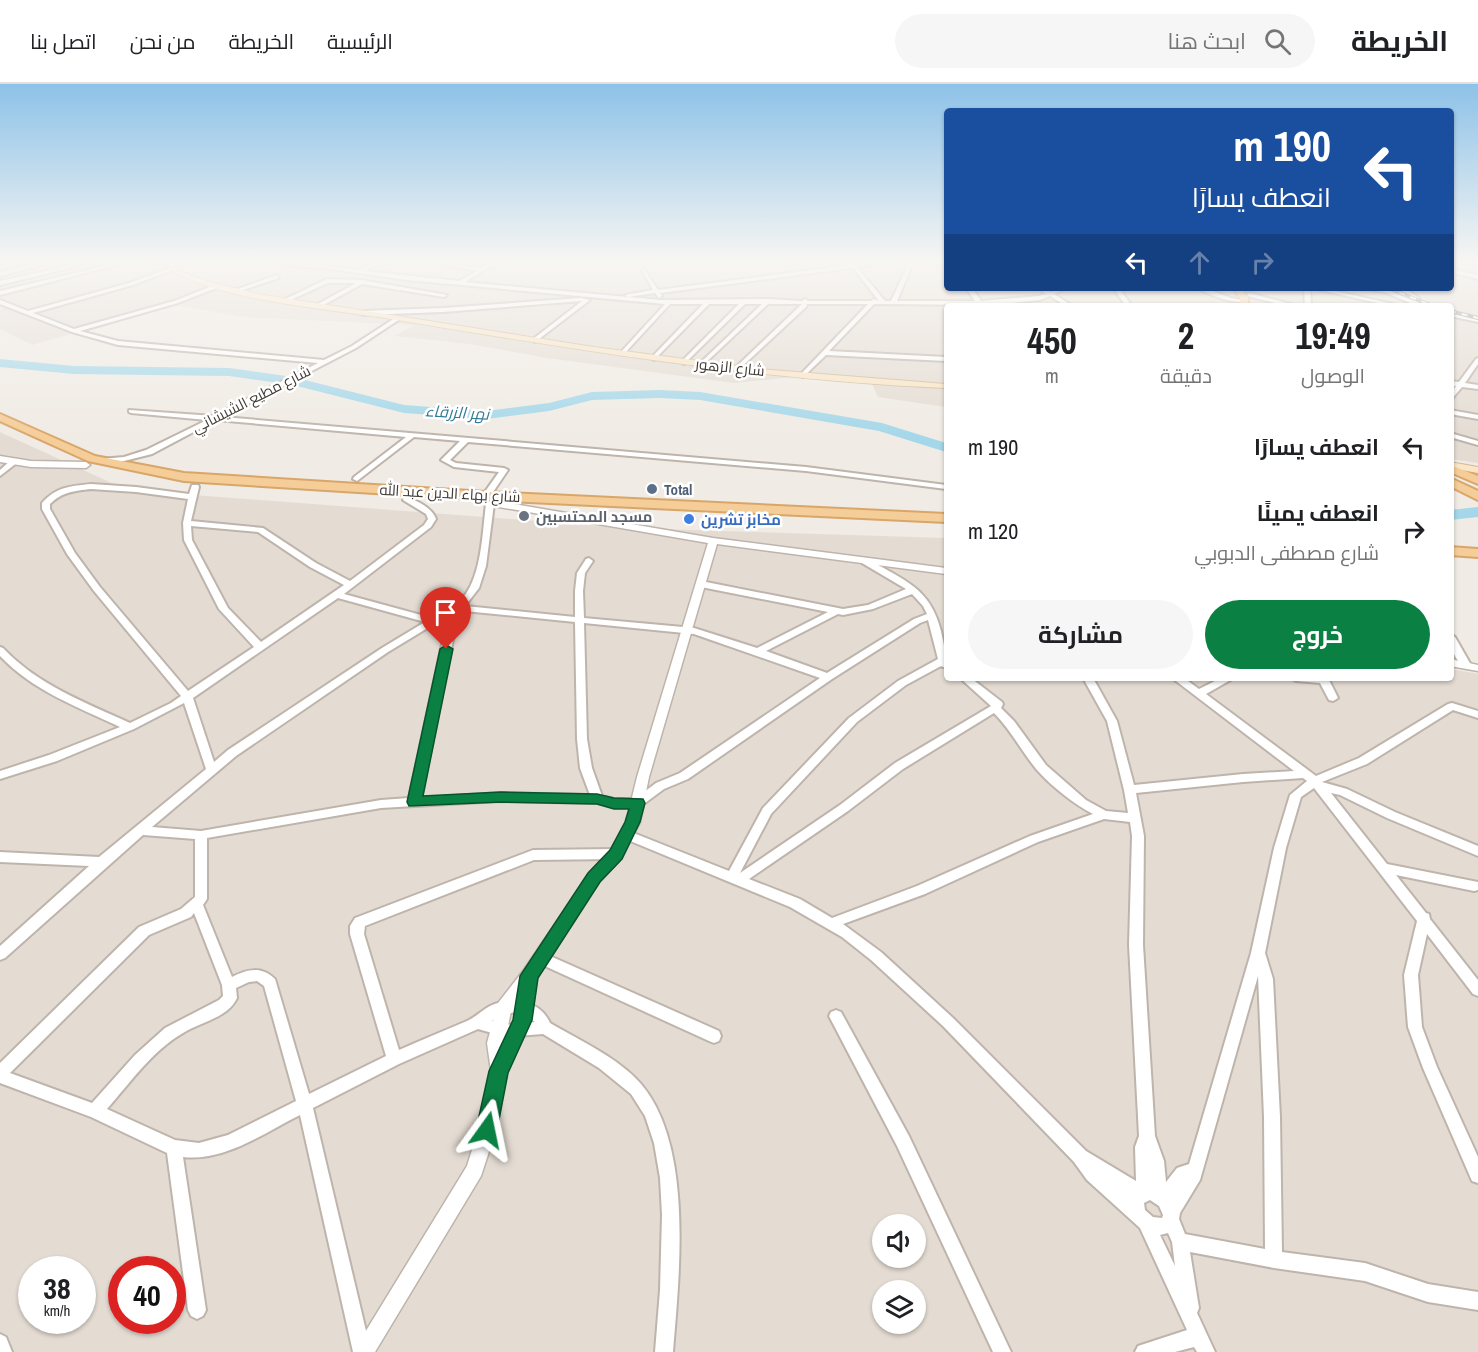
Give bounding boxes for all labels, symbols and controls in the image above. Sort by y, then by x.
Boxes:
search box [895,14,1315,68]
text: الخريطة [1351,22,1448,60]
icon: search [1261,25,1294,58]
text: ابحث هنا [1167,26,1246,56]
text: اتصل بنا [30,27,97,56]
text: من نحن [130,27,196,56]
text: الخريطة [229,27,294,56]
text: الرئيسية [327,27,393,56]
text: 190 m [1233,118,1331,174]
icon: left [1352,132,1430,210]
text: انعطف يسارًا [1192,179,1331,215]
icon: left [1120,246,1153,279]
icon: ahead [1183,246,1216,279]
icon: right [1246,246,1279,279]
text: 2 [1178,312,1194,360]
text: 19:49 [1295,312,1371,360]
text: 450 [1027,317,1077,365]
street label: شارع الزهور [693,353,766,382]
street label: شارع مطيع الشيشاني [188,360,315,440]
text: m [1045,362,1059,389]
text: دقيقة [1160,362,1212,389]
text: الوصول [1301,362,1365,389]
water label: نهر الزرقاء [424,399,491,425]
icon: left [1397,431,1430,464]
text: 190 m [968,432,1018,462]
text: انعطف يسارًا [1254,432,1379,462]
street label: شارع بهاء الدين عبد الله [379,479,521,508]
place label: Total [664,479,693,500]
marker: Total [645,482,659,496]
text: انعطف يمينًا [1257,498,1379,528]
place label: مسجد المحتسبين [536,506,652,527]
marker: مسجد المحتسبين [517,509,531,523]
place label: مخابز تشرين [701,509,781,530]
marker: مخابز تشرين [682,512,696,526]
icon: right [1397,515,1430,548]
text: 120 m [968,516,1018,546]
text: شارع مصطفى الدبوبي [1194,539,1379,566]
pin [420,587,471,649]
icon: arrive [429,596,462,629]
button: مشاركة [968,600,1193,669]
button: خروج [1205,600,1430,669]
position arrow [455,1098,519,1162]
map controls [872,1214,926,1334]
button: sound [872,1214,926,1268]
speed limit sign: 40 [108,1256,186,1334]
text: 38 [43,1268,71,1308]
button: layers [872,1280,926,1334]
text: km/h [44,1300,70,1321]

